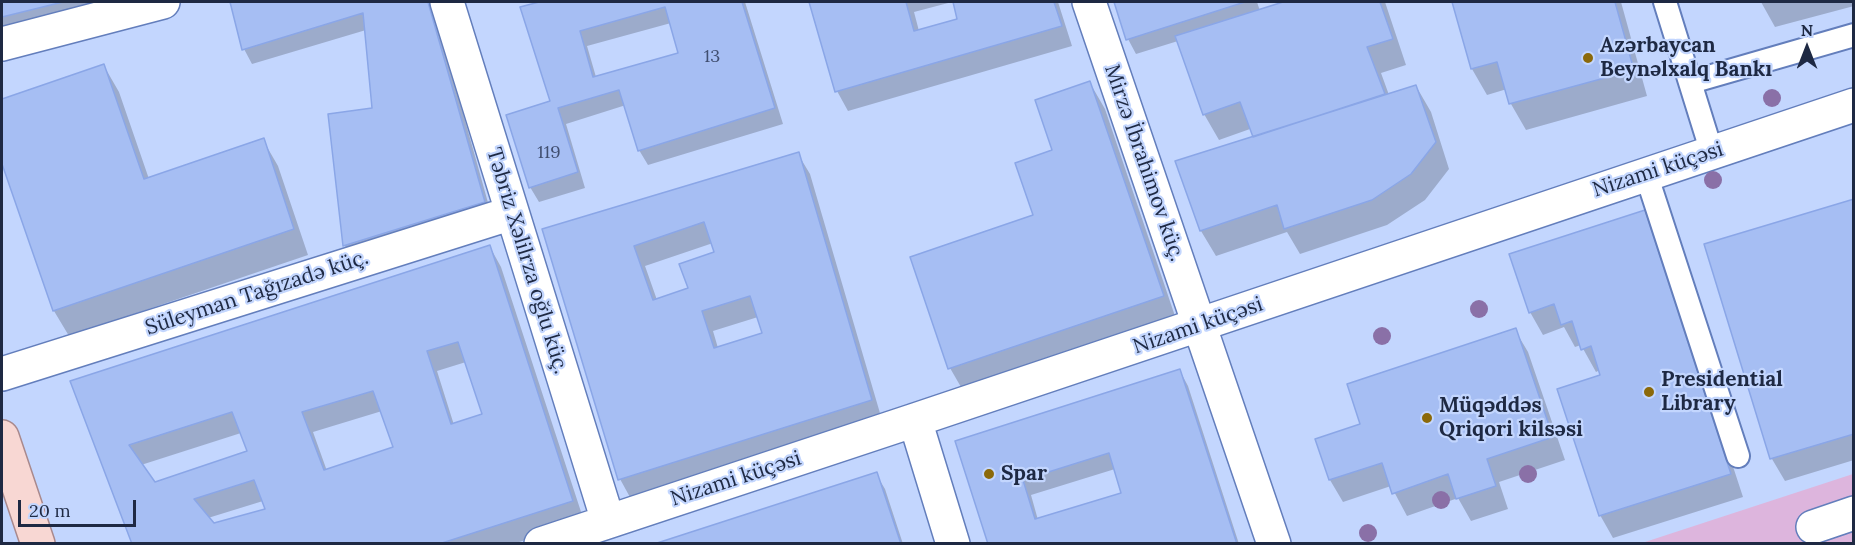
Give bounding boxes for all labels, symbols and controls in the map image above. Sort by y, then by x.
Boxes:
north arrow [1777,18,1837,78]
text: N [1801,20,1813,40]
place label: Azərbaycan Beynəlxalq Bankı [1600,33,1772,83]
house number: 13 [704,46,720,68]
marker: Azərbaycan Beynəlxalq Bankı [1581,51,1595,65]
street label: Mirzə İbrahimov küç. [1098,61,1190,265]
street label: Nizami küçəsi [1590,137,1726,203]
house number: 119 [537,142,561,164]
street label: Təbriz Xəlilrza oğlu küç. [481,145,573,377]
street label: Süleyman Tağızadə küç. [142,245,372,341]
street label: Nizami küçəsi [1130,292,1266,360]
place label: Presidential Library [1661,367,1783,417]
marker: Presidential Library [1642,385,1656,399]
place label: Müqəddəs Qriqori kilsəsi [1439,393,1583,443]
marker: Müqəddəs Qriqori kilsəsi [1420,411,1434,425]
street label: Nizami küçəsi [668,446,804,512]
place label: Spar [1001,461,1047,487]
marker: Spar [982,467,996,481]
scale bar [21,488,140,526]
text: 20 m [29,499,71,522]

